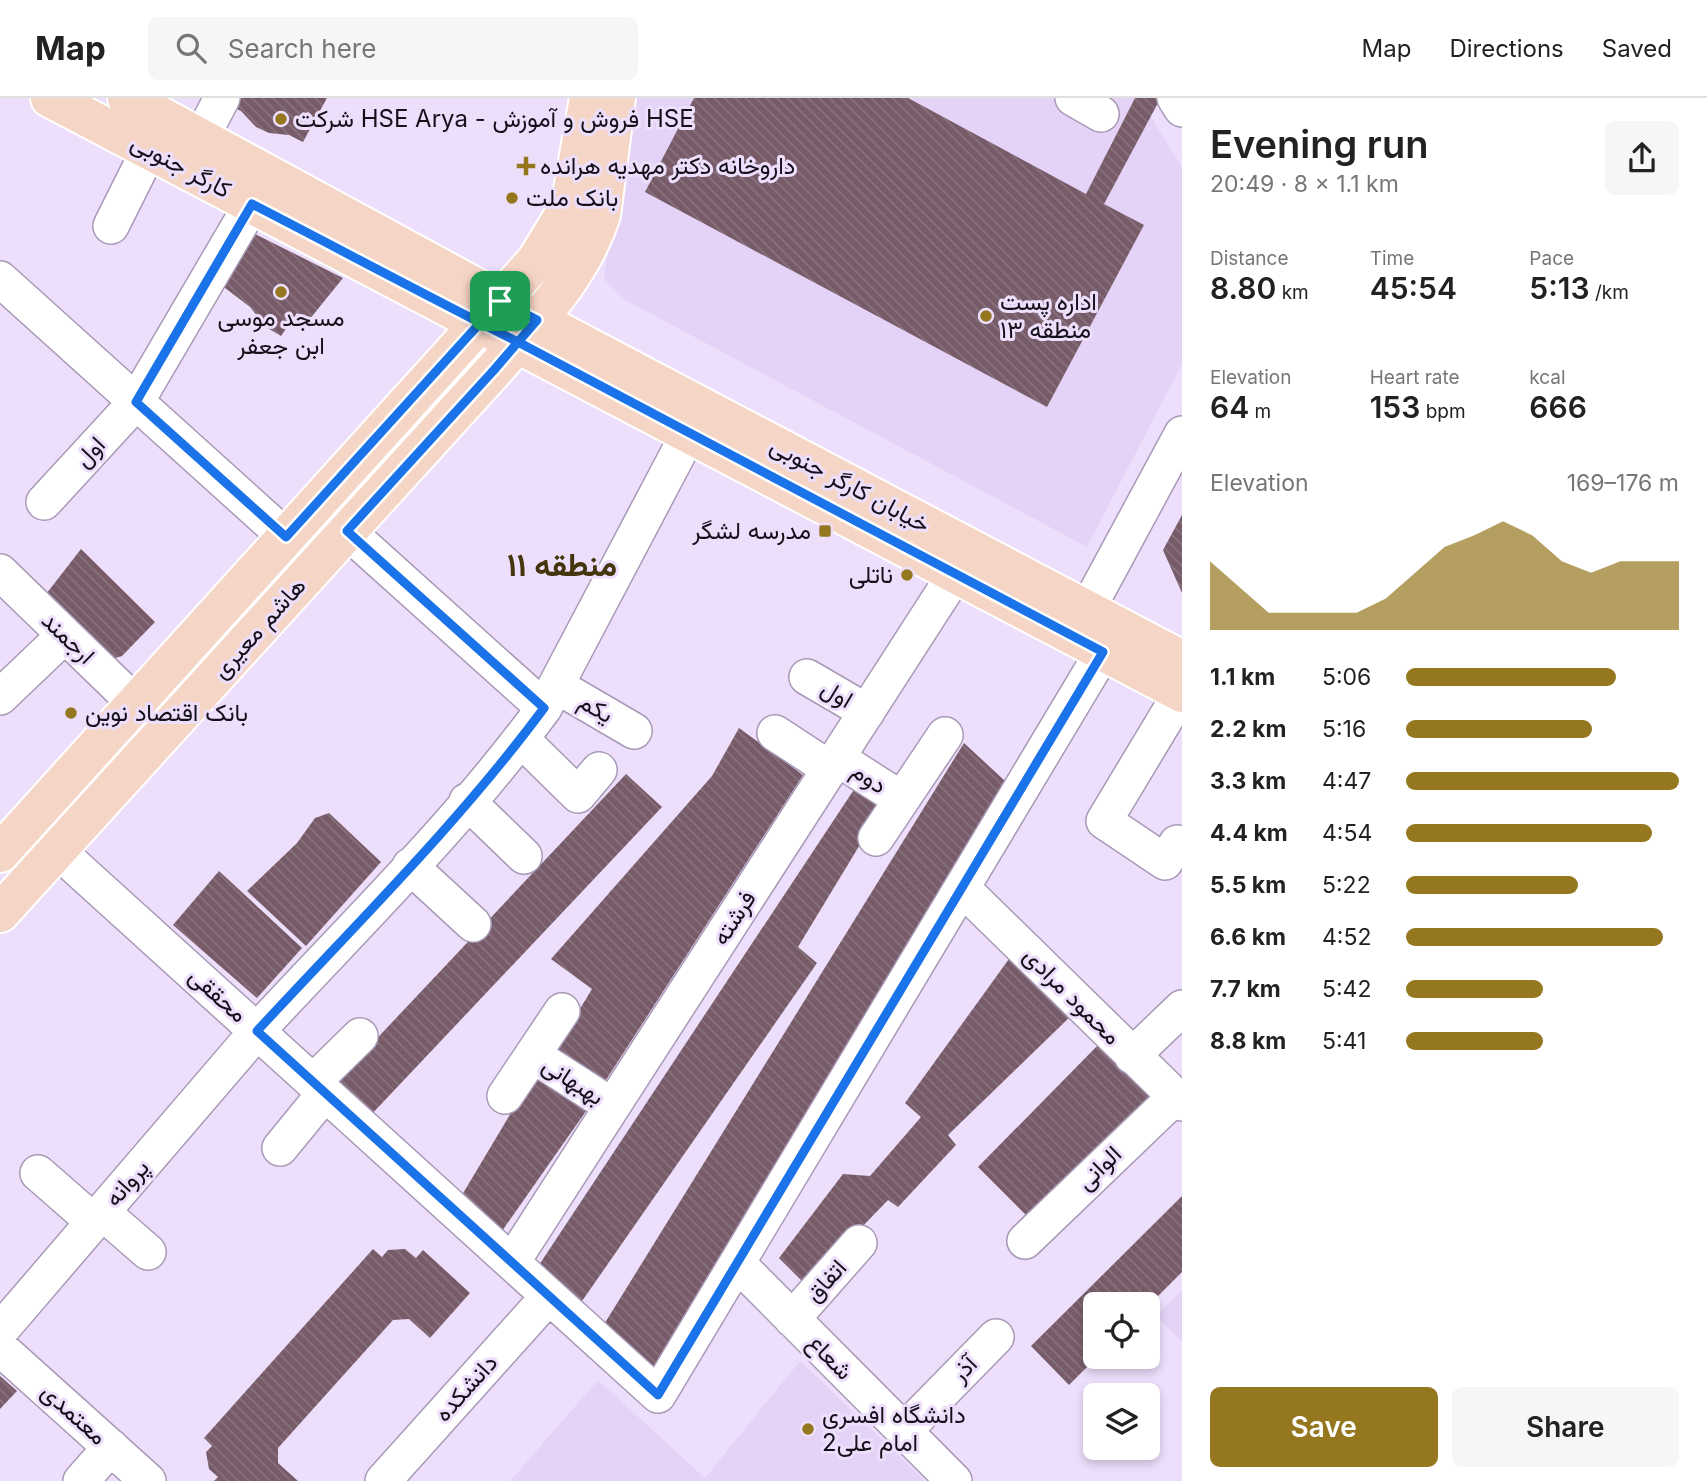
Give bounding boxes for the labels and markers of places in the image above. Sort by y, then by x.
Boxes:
place label: شرکت HSE Arya - فروش و آموزش HSE [295,104,694,134]
marker: شرکت HSE Arya - فروش و آموزش HSE [273,111,289,127]
place label: داروخانه دکتر مهدیه هرانده [540,151,795,181]
marker: داروخانه دکتر مهدیه هرانده [518,158,534,174]
place label: بانک ملت [526,183,618,212]
marker: بانک ملت [504,190,520,206]
pin [470,271,530,331]
marker: مسجد موسی‌ ابن‌ جعفر [273,284,289,300]
place label: اداره پست منطقه ۱۳ [1000,287,1097,344]
place label: مسجد موسی‌ ابن‌ جعفر [218,303,344,361]
marker: اداره پست منطقه ۱۳ [978,308,994,324]
place label: مدرسه لشگر [691,516,811,546]
marker: مدرسه لشگر [817,523,833,539]
place label: ناتلی [849,560,893,589]
marker: ناتلی [899,567,915,583]
place label: بانک اقتصاد نوین [85,698,248,728]
marker: بانک اقتصاد نوین [63,705,79,721]
place label: دانشگاه افسری امام علی2 [822,1400,966,1459]
marker: دانشگاه افسری امام علی2 [800,1421,816,1437]

